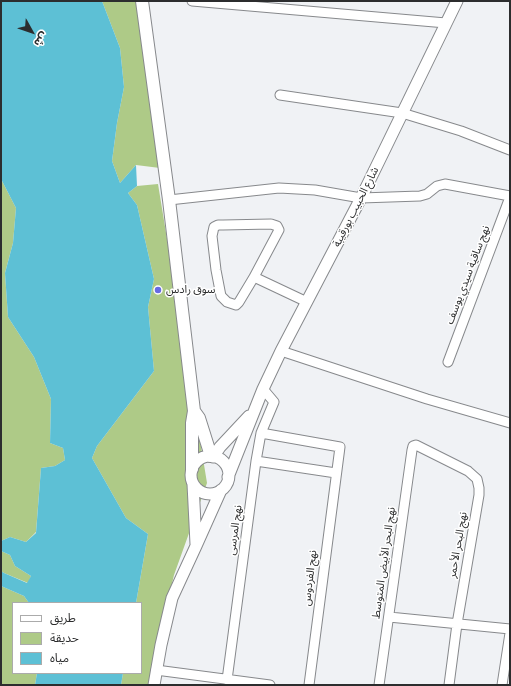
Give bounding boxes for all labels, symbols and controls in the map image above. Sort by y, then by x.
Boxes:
north arrow [12,12,52,52]
text: ش [31,29,52,51]
street label: شارع الحبيب بورقيبة [330,165,382,249]
street label: نهج ساقية سيدي يوسف [443,224,493,326]
place label: سوق رادس [166,283,215,297]
marker: سوق رادس [153,285,163,295]
street label: نهج المرسى [225,504,245,556]
street label: نهج البحر الأبيض المتوسط [370,506,398,620]
street label: نهج البحر الأحمر [446,511,470,579]
street label: نهج الفردوس [300,549,320,607]
legend [12,602,142,674]
text: طريق [50,609,76,626]
text: حديقة [50,629,79,646]
text: مياه [50,649,69,666]

